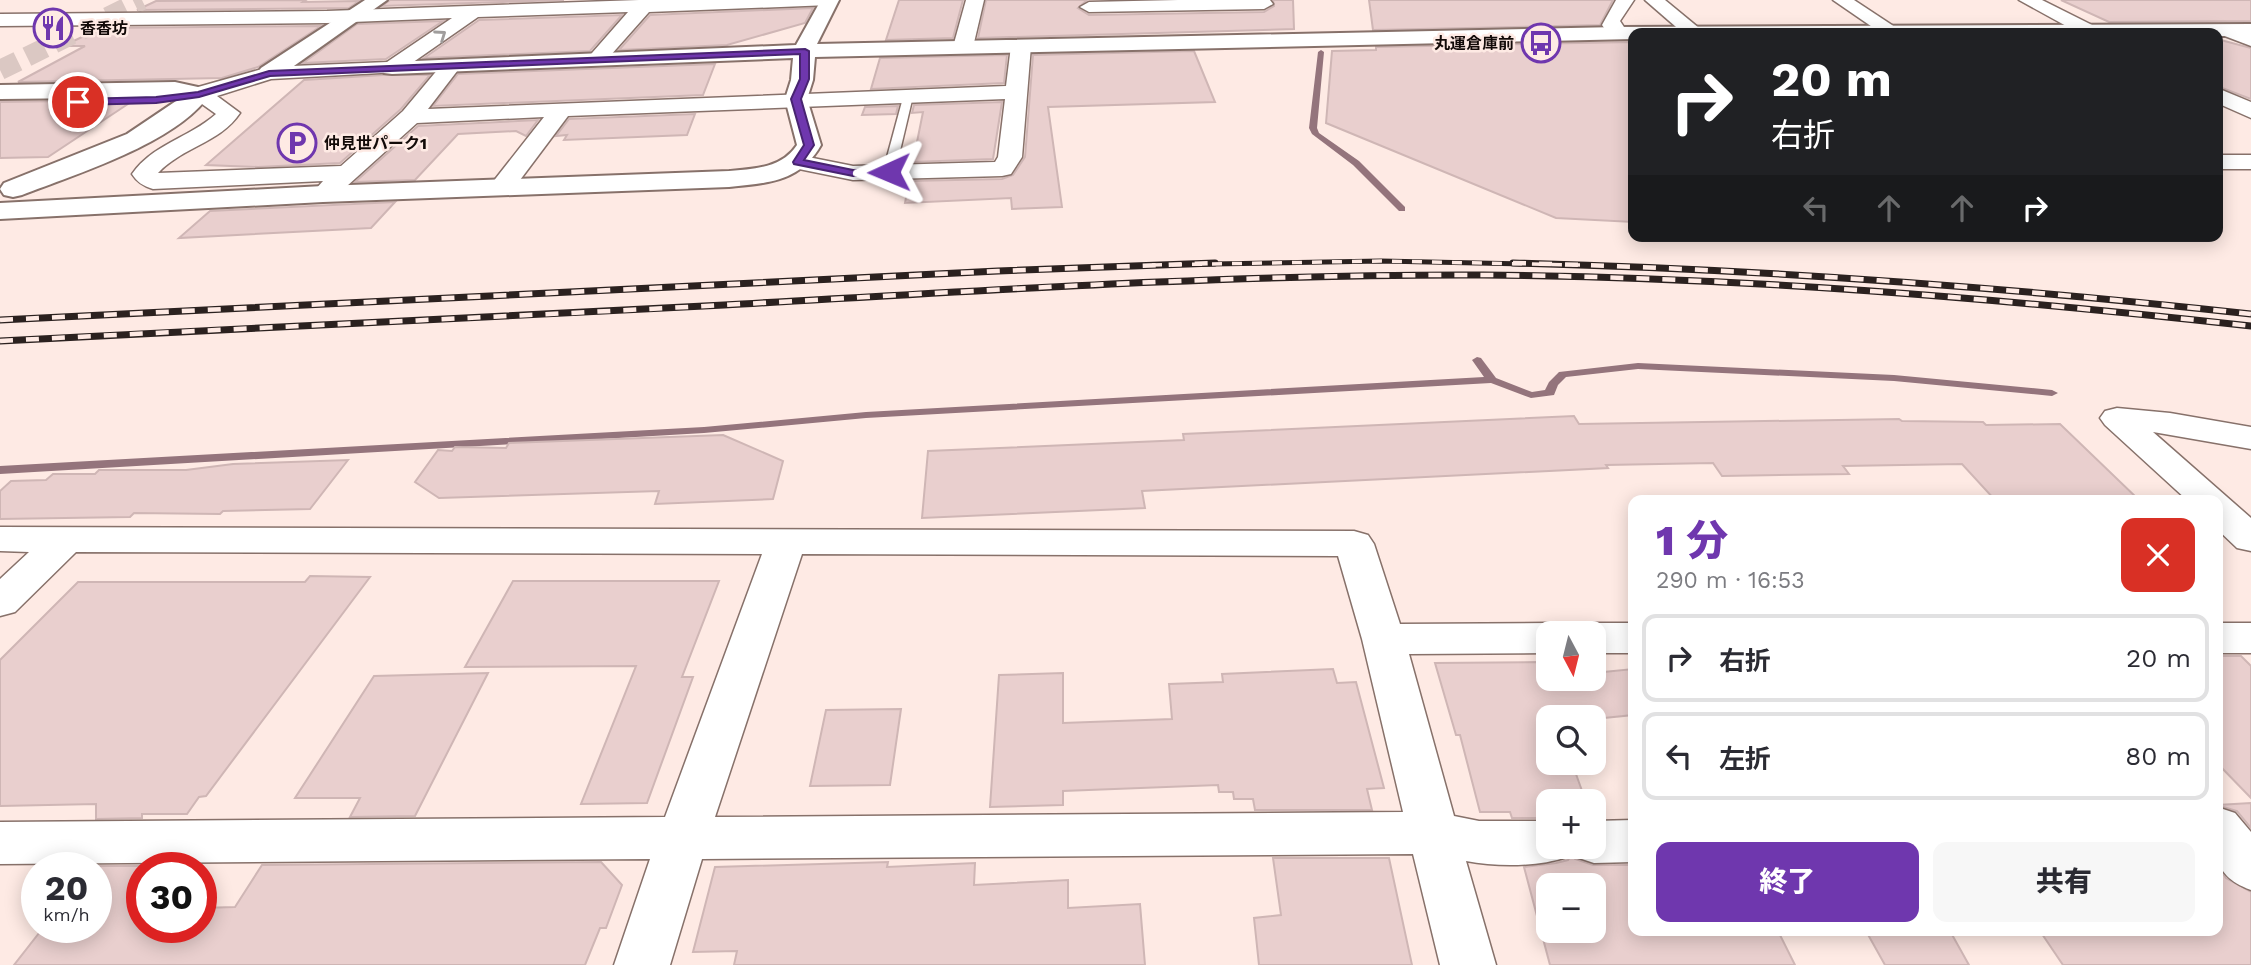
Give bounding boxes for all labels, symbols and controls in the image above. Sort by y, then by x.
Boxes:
restaurant icon: 香香坊 [32,7,74,49]
place label: 香香坊 [80,19,128,38]
bus stop icon: 丸運倉庫前 [1520,22,1562,64]
one-way arrow [433,31,446,43]
place label: 丸運倉庫前 [1434,34,1514,53]
text: 20 m [1771,50,1892,108]
icon: right [1656,56,1747,147]
pin [48,72,108,132]
icon: arrive [59,83,97,121]
text: 右折 [1771,116,1835,154]
parking icon: 仲見世パーク1 [276,122,318,164]
place label: 仲見世パーク1 [324,134,427,153]
position arrow [852,135,926,209]
icon: left [1797,189,1835,227]
icon: ahead [1870,189,1908,227]
icon: ahead [1943,189,1981,227]
icon: right [2016,189,2054,227]
text: 1 分 [1656,516,1728,565]
button: close [2121,518,2195,592]
text: 290 m · 16:53 [1656,567,1805,594]
north arrow [1536,621,1606,691]
map controls [1536,621,1606,943]
icon: right [1660,639,1698,677]
text: 20 m [2126,643,2191,673]
text: 右折 [1719,646,1771,676]
button: search [1536,705,1606,775]
icon: left [1660,737,1698,775]
text: 80 m [2125,741,2191,771]
text: 左折 [1719,744,1771,774]
button: + [1536,789,1606,859]
button: 終了 [1656,842,1919,922]
button: 共有 [1933,842,2195,922]
speed limit sign: 30 [126,852,217,943]
text: 20 [45,867,88,909]
button: − [1536,873,1606,943]
text: km/h [43,904,90,925]

